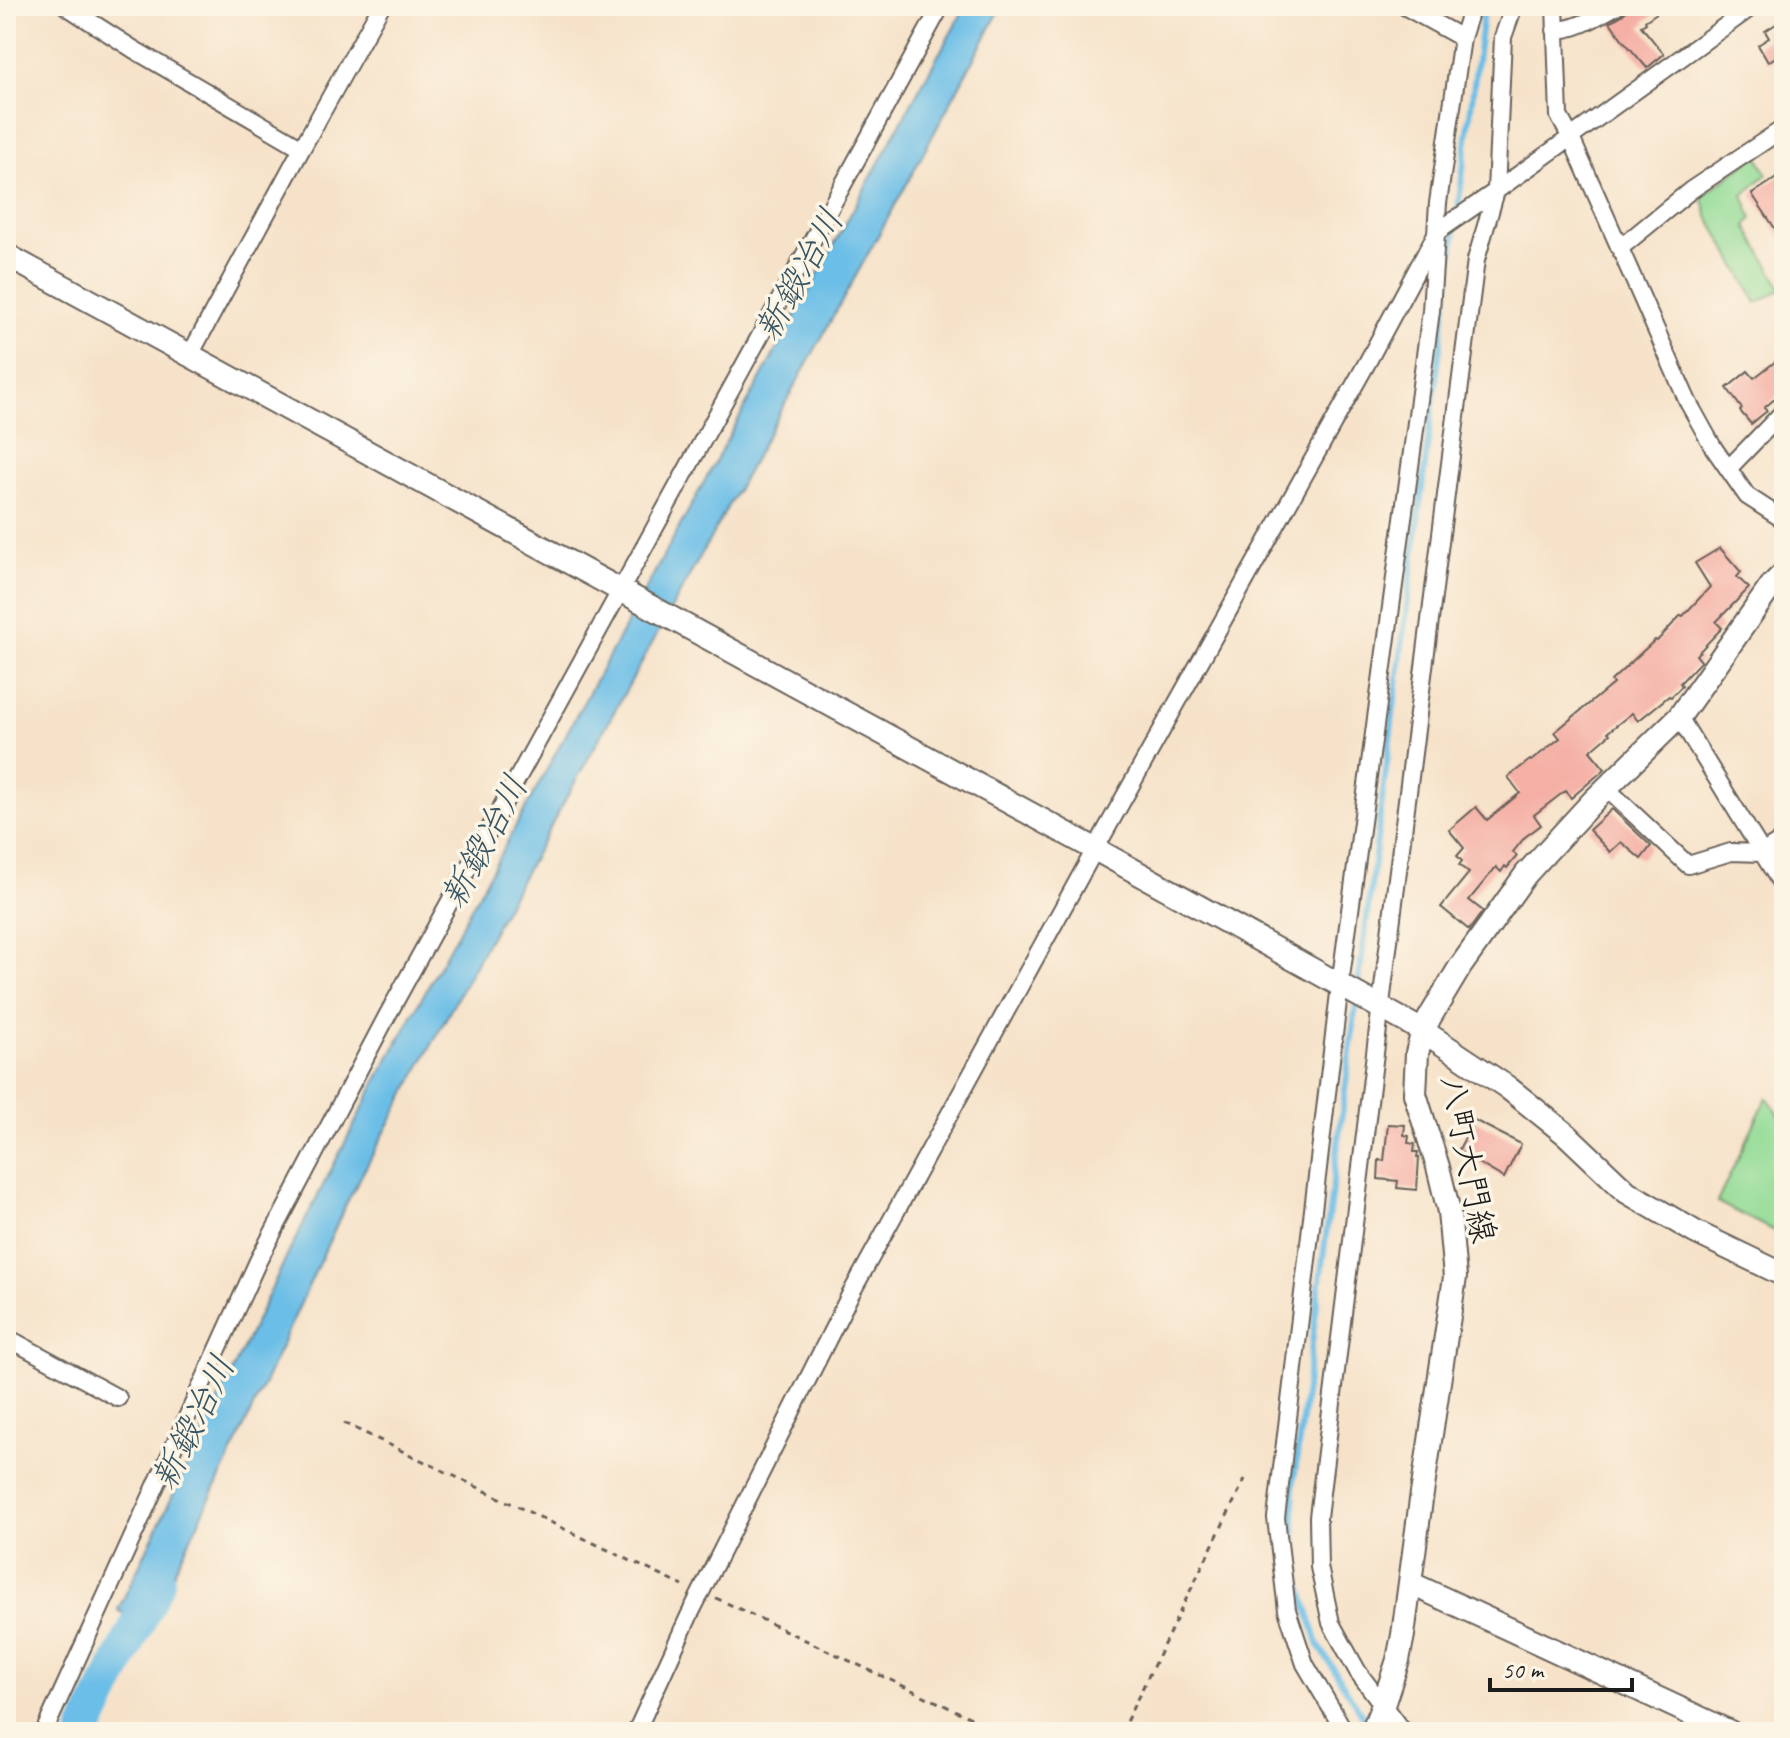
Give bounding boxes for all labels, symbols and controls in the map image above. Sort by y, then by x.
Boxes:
water label: 新鍛冶川 [744,200,854,349]
water label: 新鍛冶川 [430,767,538,916]
street label: 八町大門線 [1431,1072,1506,1247]
water label: 新鍛冶川 [141,1348,245,1497]
scale bar [1490,1642,1632,1692]
text: 50 m [1502,1655,1545,1685]

